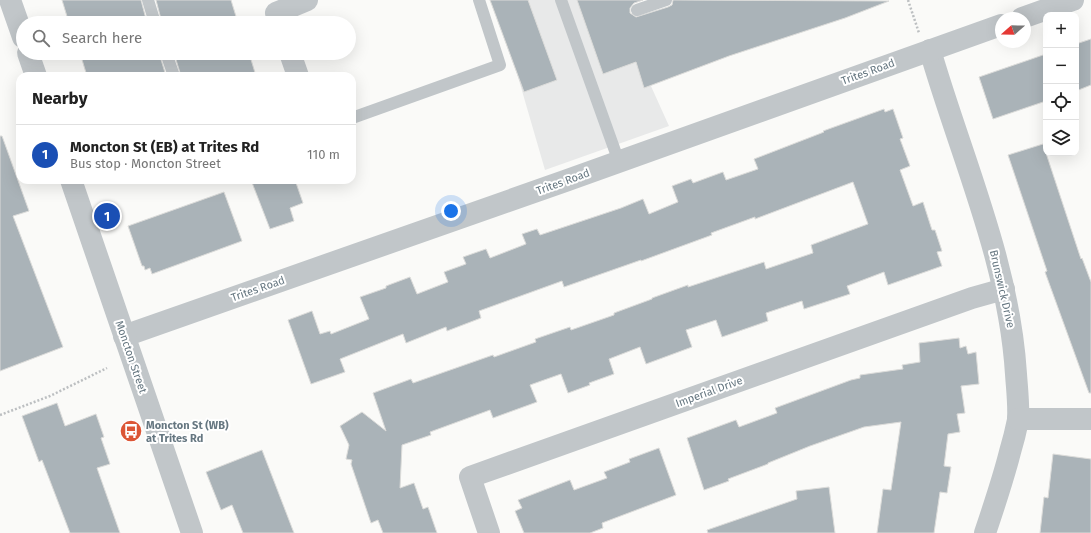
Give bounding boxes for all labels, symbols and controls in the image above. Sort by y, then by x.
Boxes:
north arrow [995,12,1031,48]
map controls [1043,12,1079,156]
button: + [1043,12,1079,48]
search box [16,16,356,60]
icon: search [30,27,52,49]
text: Search here [62,29,142,47]
button: − [1043,48,1079,84]
street label: Trites Road [839,56,897,88]
button: locate [1043,84,1079,120]
text: Nearby [32,88,87,109]
button: layers [1043,120,1079,156]
text: Moncton St (EB) at Trites Rd [70,138,259,156]
text: 1 [42,147,48,162]
text: 110 m [307,147,340,162]
text: Bus stop · Moncton Street [70,156,221,171]
street label: Trites Road [534,166,592,198]
pin: 1 [94,201,120,231]
your location [441,201,461,221]
street label: Brunswick Drive [987,249,1017,329]
street label: Trites Road [229,274,287,304]
street label: Moncton Street [112,319,150,395]
street label: Imperial Drive [674,374,744,410]
bus stop icon: Moncton St (WB) at Trites Rd [118,418,144,444]
place label: Moncton St (WB) at Trites Rd [146,419,229,445]

